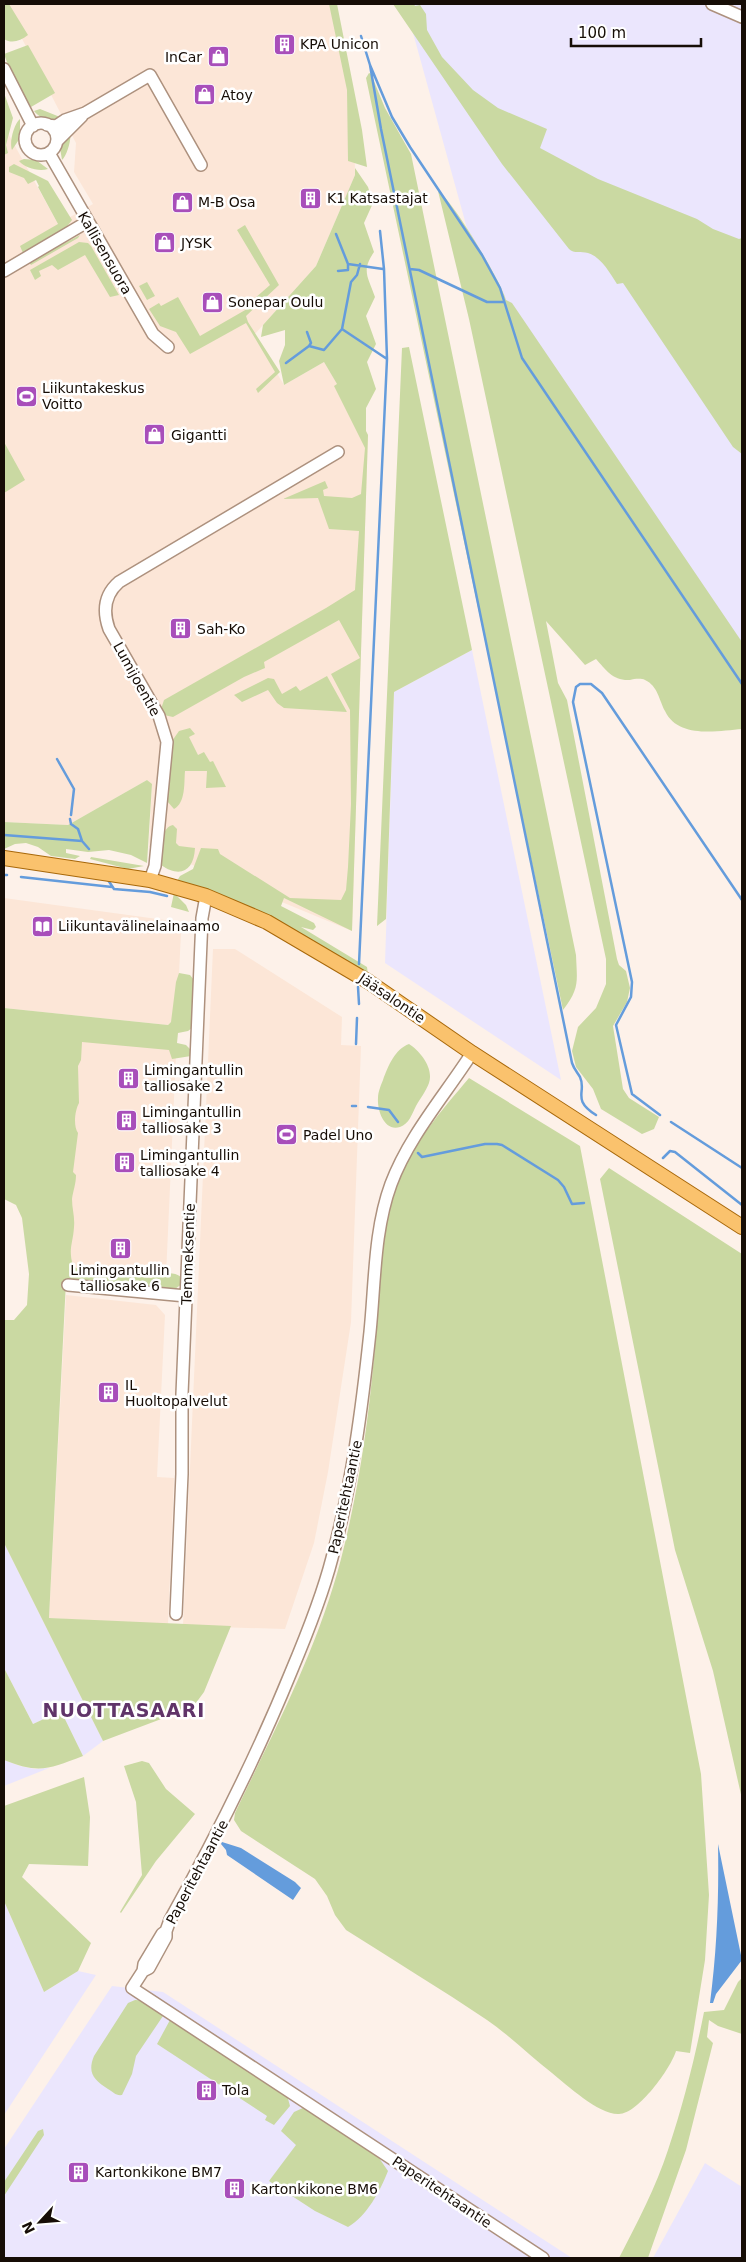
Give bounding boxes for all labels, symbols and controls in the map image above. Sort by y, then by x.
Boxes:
scale bar [571,15,701,47]
text: 100 m [578,24,626,42]
building icon: KPA Unicon [272,32,296,56]
place label: KPA Unicon [300,36,379,52]
shop icon: InCar [206,45,230,69]
place label: InCar [165,49,202,65]
shop icon: Atoy [193,83,217,107]
place label: Atoy [221,87,253,103]
building icon: K1 Katsastajat [299,186,323,210]
shop icon: M-B Osa [170,190,194,214]
place label: K1 Katsastajat [327,190,428,206]
place label: M-B Osa [198,194,256,210]
street label: Kallisensuora [75,209,135,297]
shop icon: JYSK [153,231,177,255]
place label: JYSK [180,235,213,251]
shop icon: Sonepar Oulu [200,290,224,314]
place label: Sonepar Oulu [228,294,323,310]
place label: Liikuntakeskus Voitto [42,380,144,412]
sports icon: Liikuntakeskus Voitto [14,384,38,408]
shop icon: Gigantti [143,423,167,447]
place label: Gigantti [171,427,227,443]
building icon: Sah-Ko [169,617,193,641]
place label: Sah-Ko [197,621,245,637]
street label: Lumijoentie [110,639,164,719]
library icon: Liikuntavälinelainaamo [30,914,54,938]
place label: Liikuntavälinelainaamo [58,918,220,934]
street label: Jääsalontie [355,969,428,1026]
place label: Limingantullin talliosake 2 [144,1062,243,1094]
building icon: Limingantullin talliosake 2 [116,1066,140,1090]
place label: Limingantullin talliosake 3 [142,1104,241,1136]
building icon: Limingantullin talliosake 3 [114,1108,138,1132]
sports icon: Padel Uno [275,1123,299,1147]
place label: Padel Uno [303,1127,373,1143]
place label: Limingantullin talliosake 4 [140,1147,239,1179]
building icon: Limingantullin talliosake 4 [112,1151,136,1175]
street label: Temmeksentie [178,1203,198,1306]
building icon: Limingantullin talliosake 6 [108,1236,132,1260]
place label: Limingantullin talliosake 6 [70,1262,170,1294]
place label: IL Huoltopalvelut [125,1377,228,1409]
building icon: IL Huoltopalvelut [97,1381,121,1405]
street label: Paperitehtaantie [325,1439,365,1555]
district label: NUOTTASAARI [43,1699,205,1721]
street label: Paperitehtaantie [163,1817,231,1927]
building icon: Tola [194,2078,218,2102]
place label: Tola [221,2082,249,2098]
street label: Paperitehtaantie [389,2153,495,2231]
building icon: Kartonkikone BM7 [67,2160,91,2184]
place label: Kartonkikone BM7 [95,2164,222,2180]
building icon: Kartonkikone BM6 [223,2177,247,2201]
place label: Kartonkikone BM6 [251,2181,378,2197]
north arrow [15,2197,65,2247]
text: N [19,2219,38,2236]

